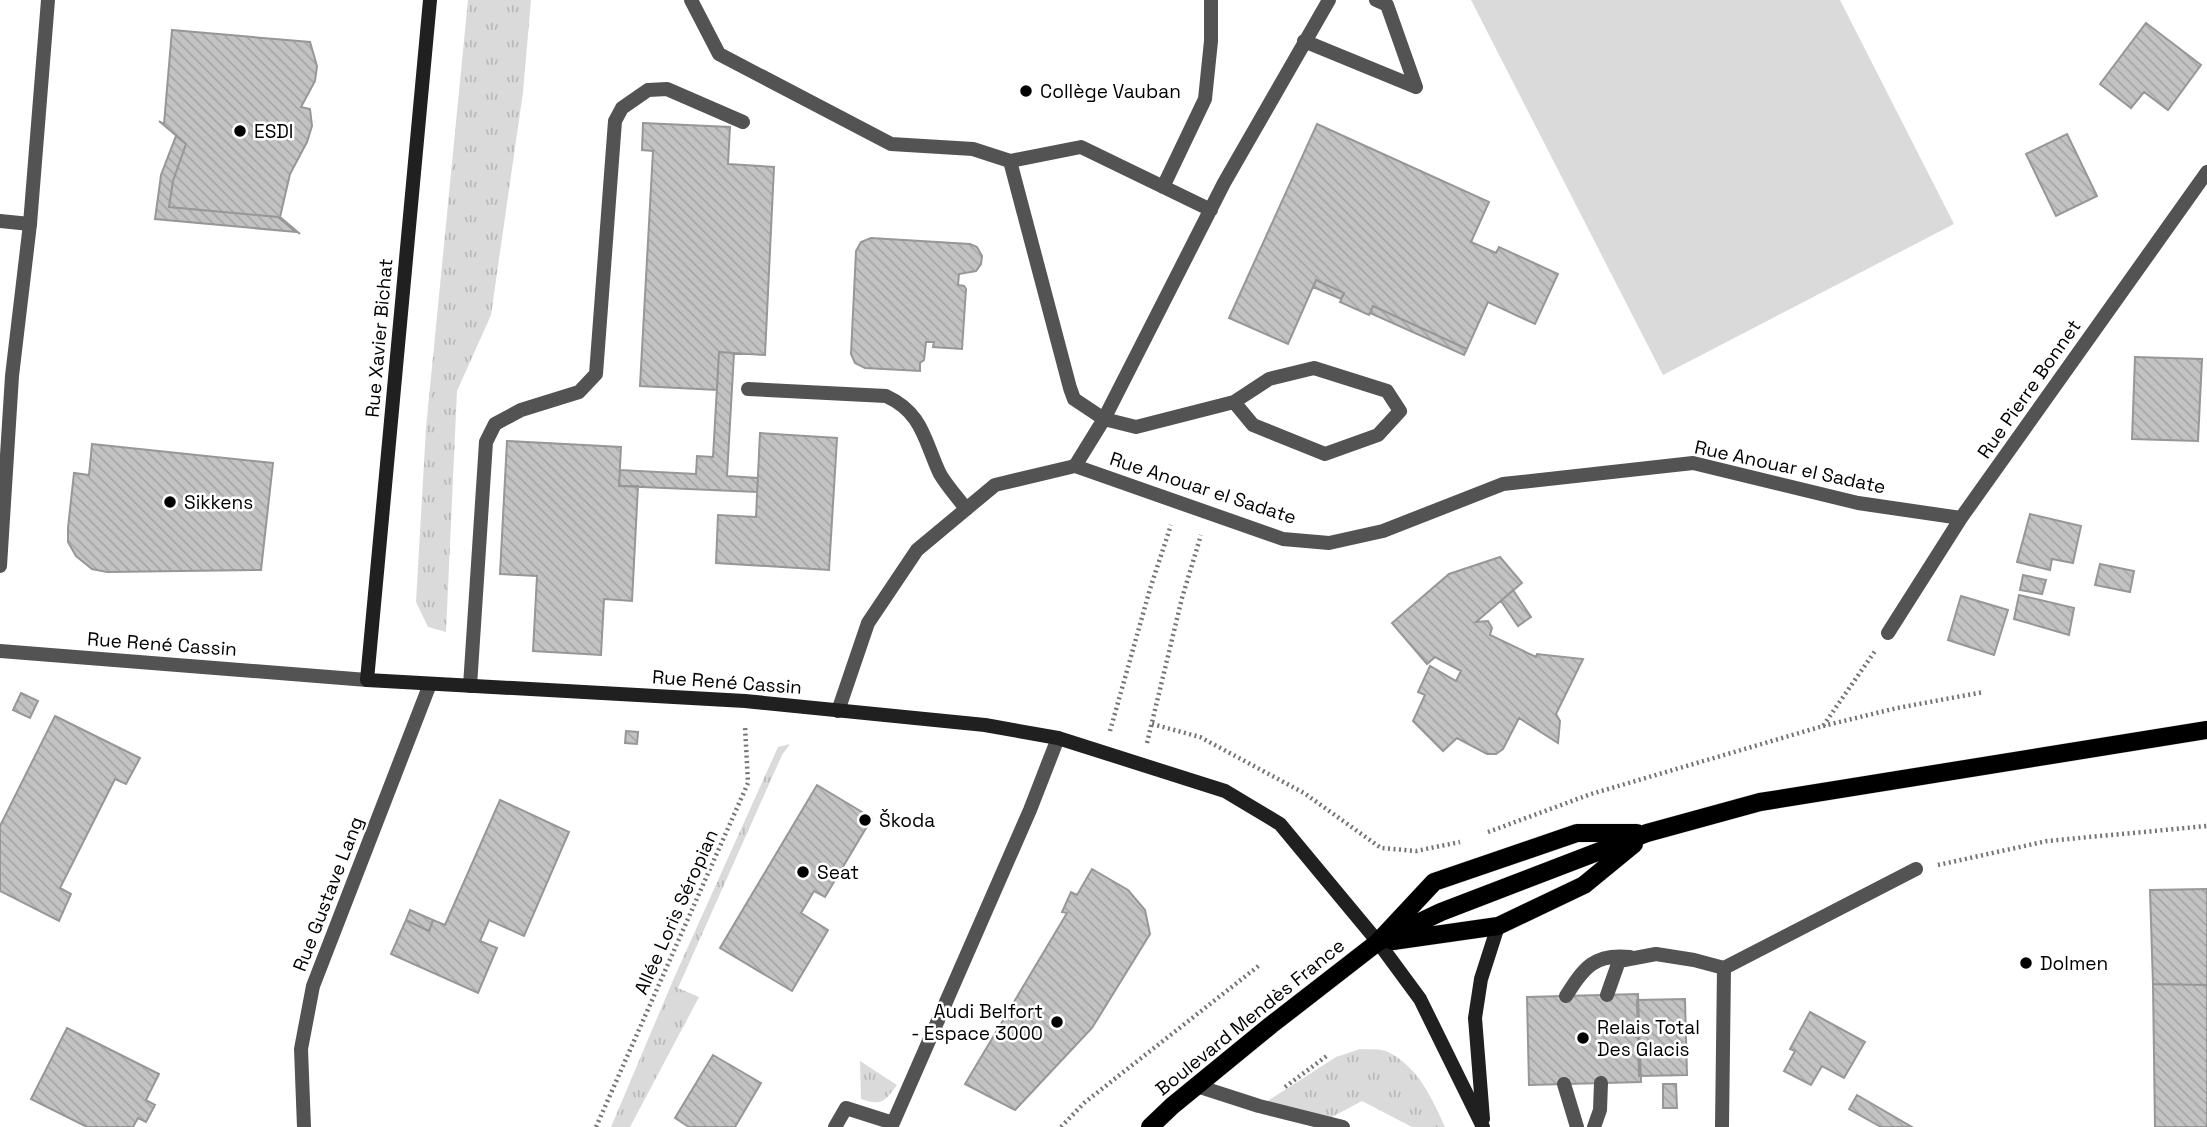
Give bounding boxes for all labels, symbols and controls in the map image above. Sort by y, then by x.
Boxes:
place label: Collège Vauban [1040,79,1181,104]
marker: Collège Vauban [1018,83,1034,99]
place label: ESDI [254,119,294,144]
marker: ESDI [232,123,248,139]
street label: Rue Xavier Bichat [360,257,398,419]
street label: Rue Pierre Bonnet [1972,314,2086,464]
street label: Rue Anouar el Sadate [1692,435,1888,499]
street label: Rue Anouar el Sadate [1107,446,1299,530]
place label: Sikkens [184,490,253,515]
marker: Sikkens [162,494,178,510]
street label: Rue René Cassin [86,626,238,662]
street label: Rue René Cassin [651,664,803,700]
place label: Škoda [879,808,935,833]
marker: Škoda [857,812,873,828]
street label: Rue Gustave Lang [287,813,369,975]
street label: Allée Loris Séropian [628,825,724,999]
place label: Seat [817,860,859,885]
marker: Seat [795,864,811,880]
street label: Boulevard Mendès France [1150,933,1350,1101]
place label: Dolmen [2040,951,2108,976]
marker: Dolmen [2018,955,2034,971]
place label: Audi Belfort - Espace 3000 [911,999,1043,1046]
marker: Audi Belfort - Espace 3000 [1049,1014,1065,1030]
place label: Relais Total Des Glacis [1597,1015,1700,1062]
marker: Relais Total Des Glacis [1575,1030,1591,1046]

